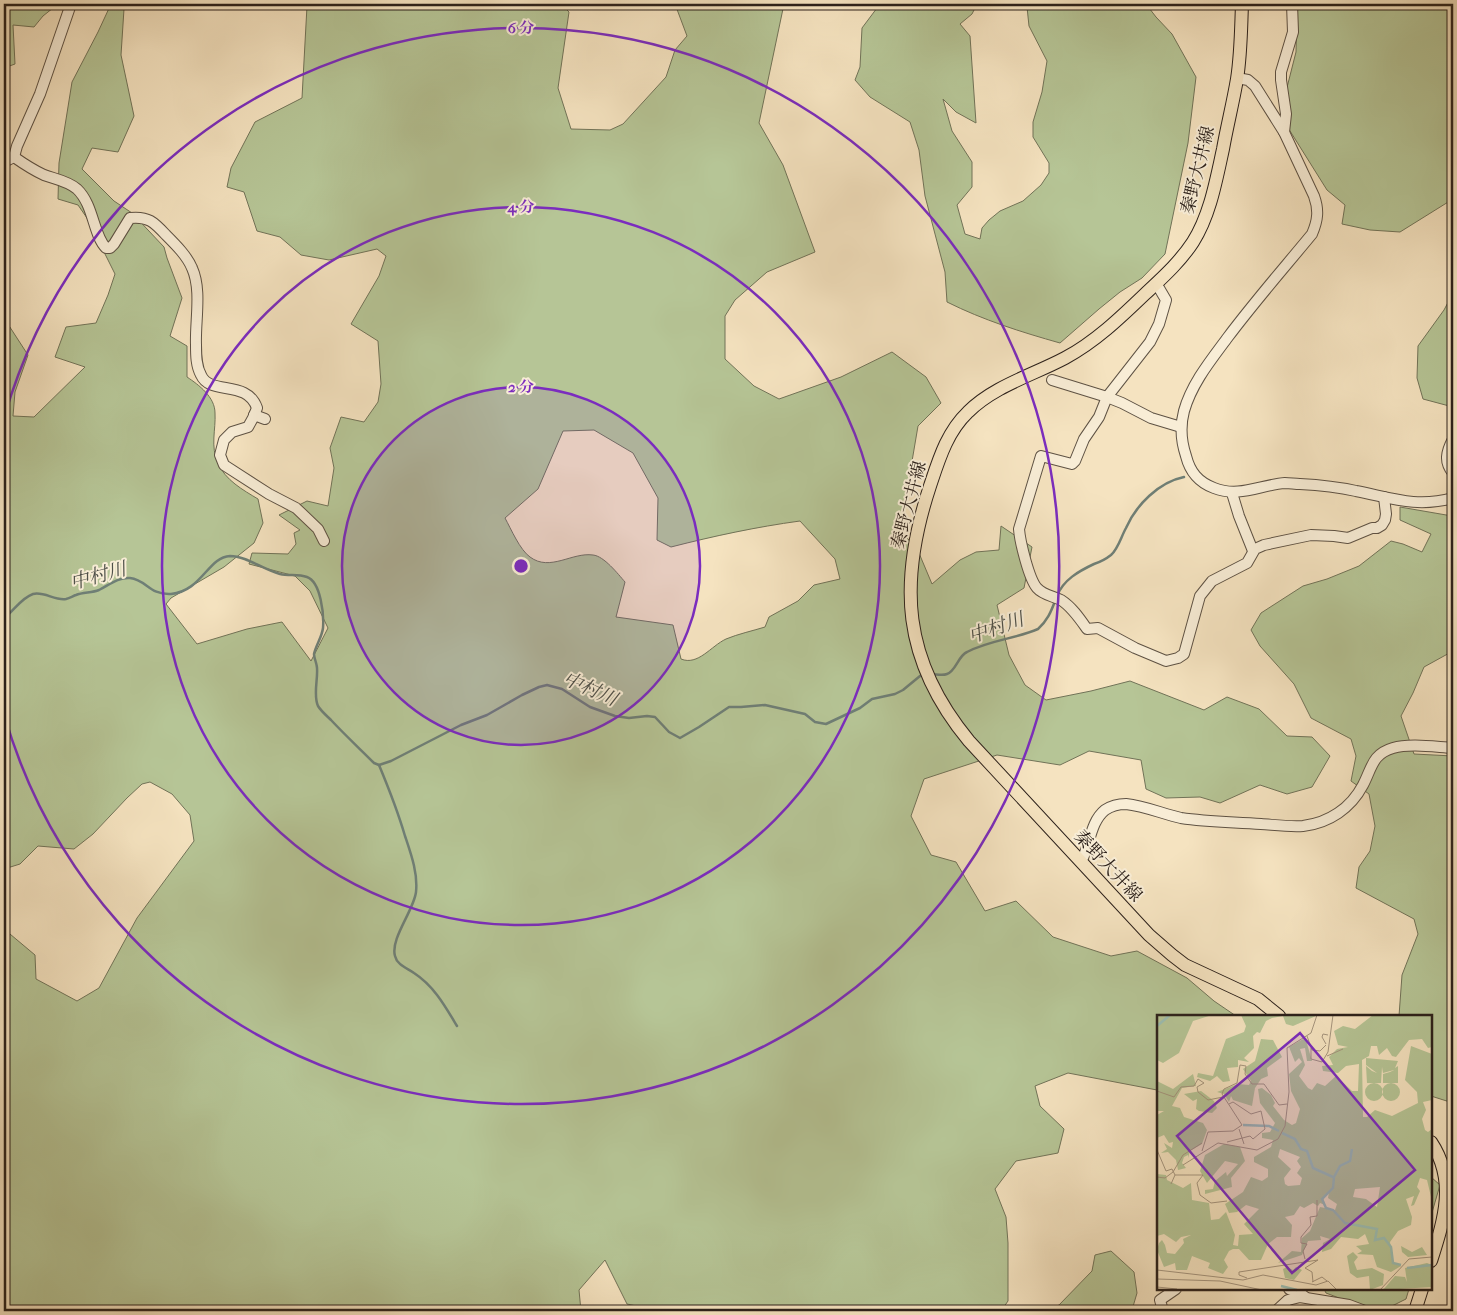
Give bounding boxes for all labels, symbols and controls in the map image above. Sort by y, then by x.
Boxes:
text: 6 分 [508,19,534,37]
street label: 秦野大井線 [1177,124,1219,216]
text: 4 分 [506,198,535,216]
text: 2 分 [508,378,534,396]
street label: 秦野大井線 [887,459,931,551]
water label: 中村川 [68,557,130,594]
centre of rings [512,557,530,575]
water label: 中村川 [965,608,1028,648]
water label: 中村川 [559,667,622,711]
street label: 秦野大井線 [1070,826,1146,906]
inset map [1157,1015,1432,1290]

